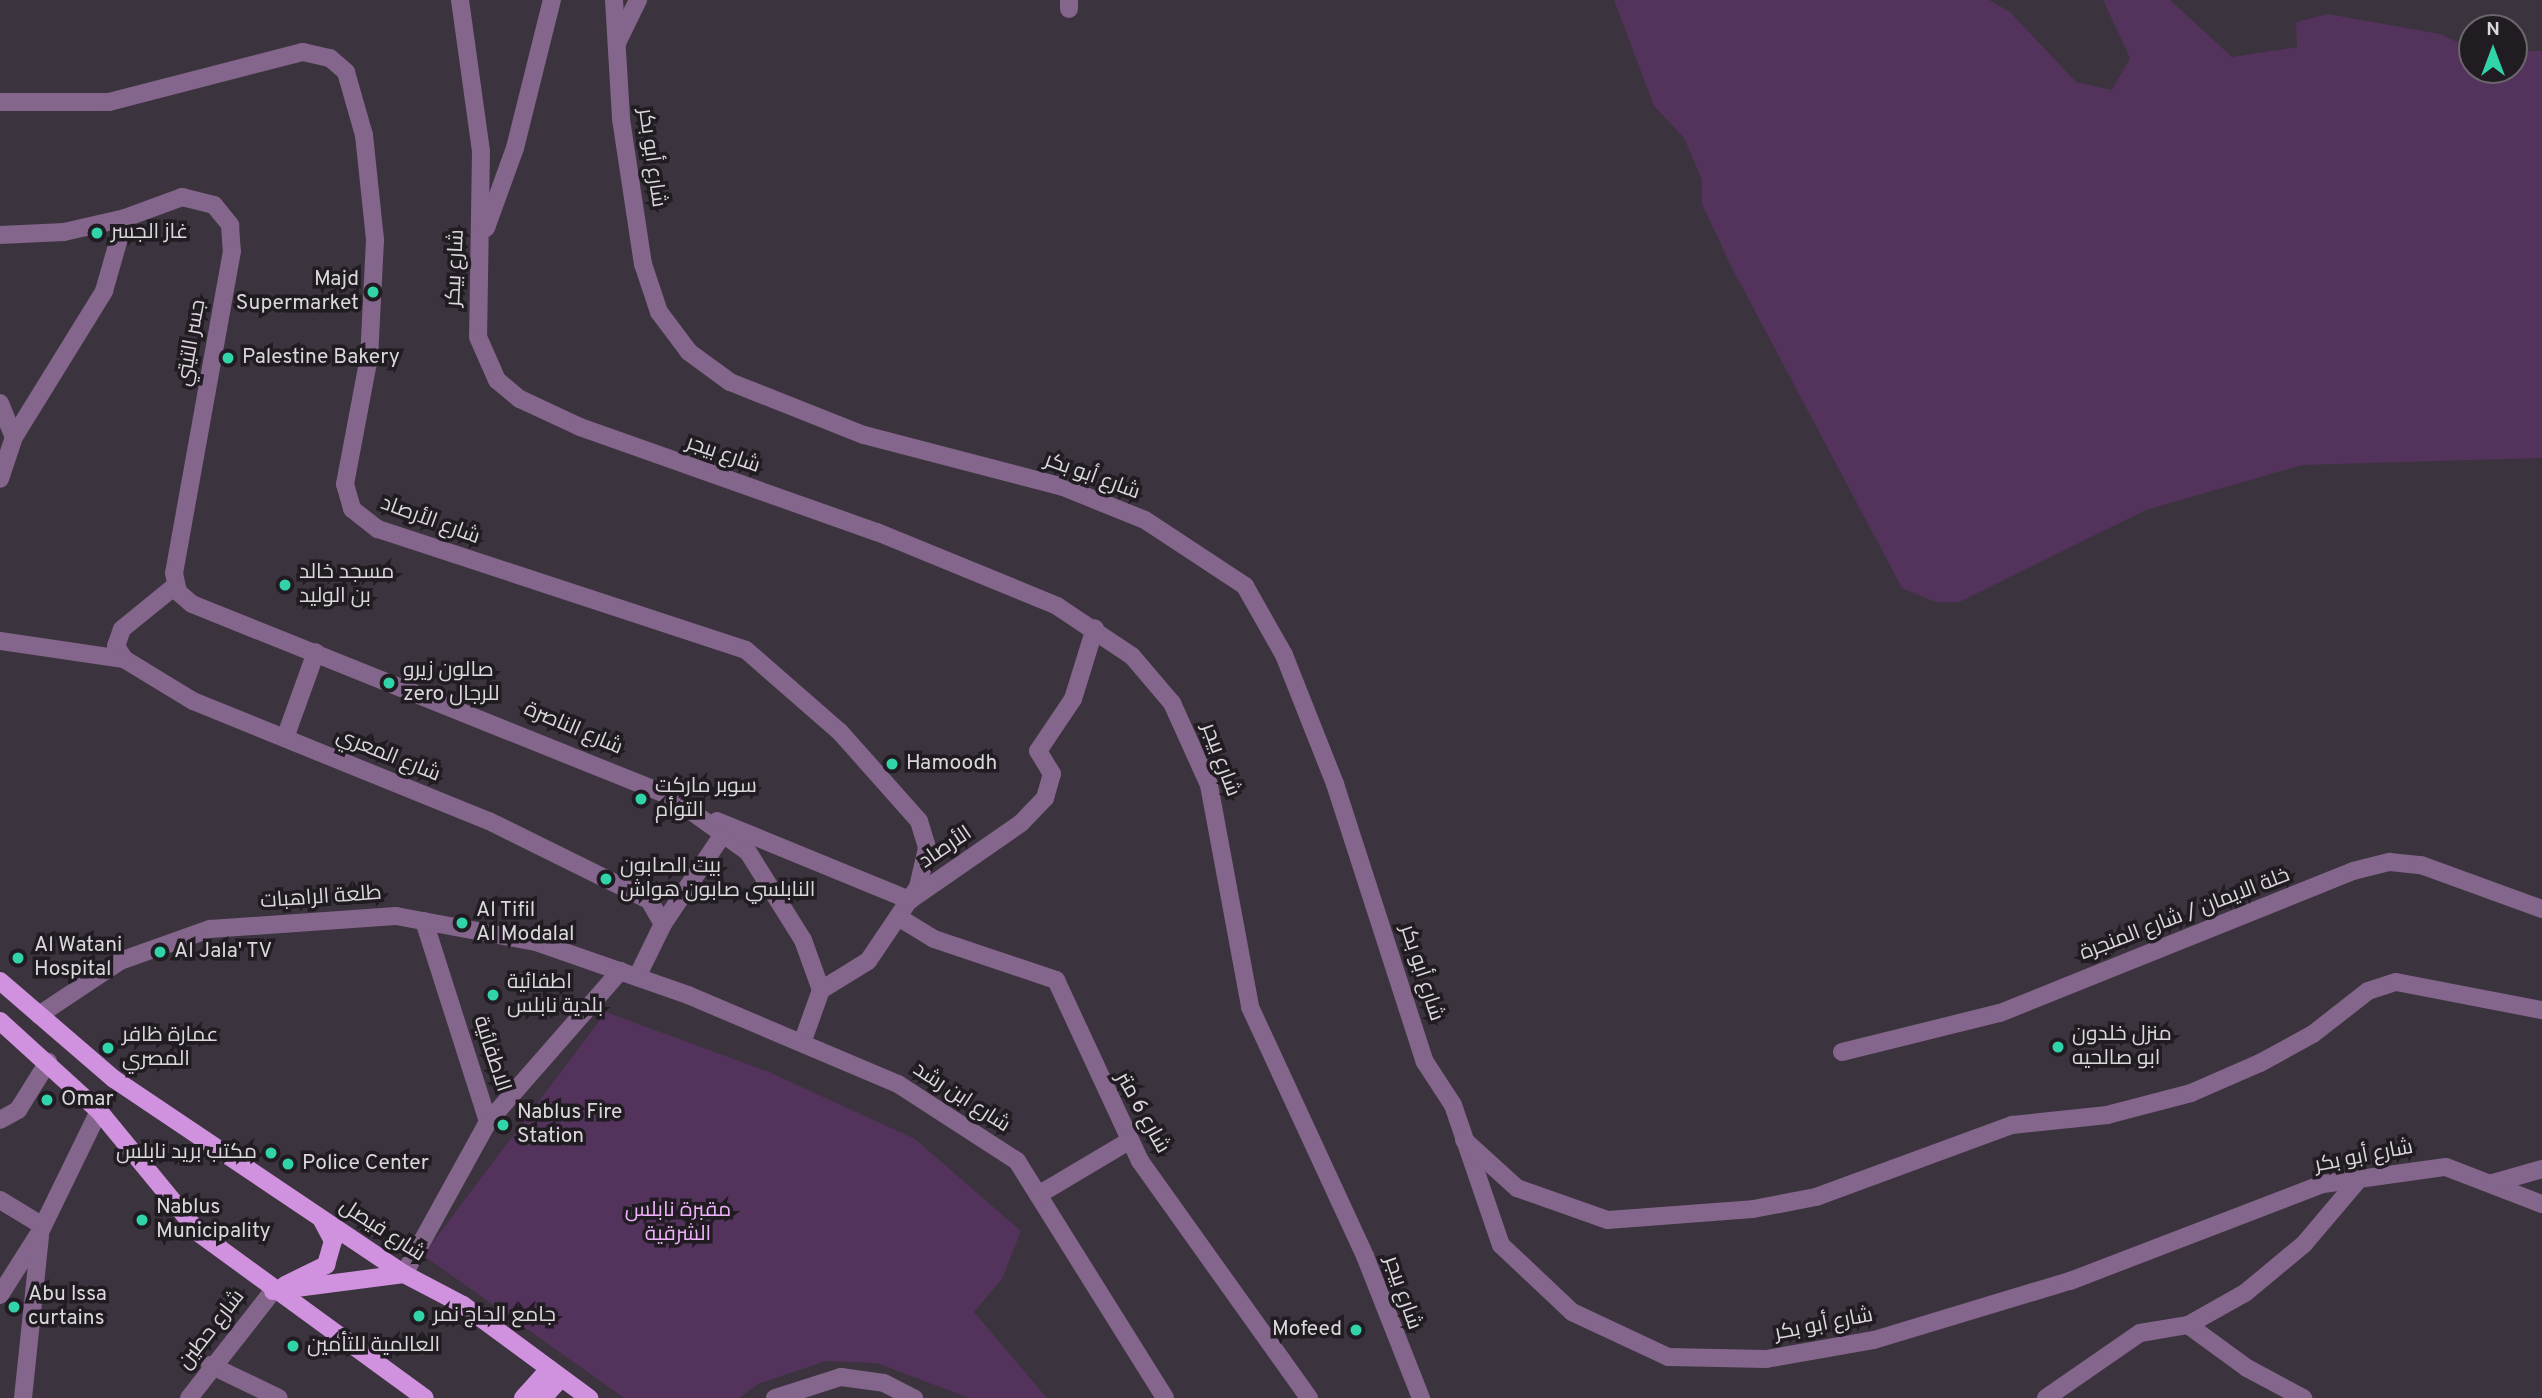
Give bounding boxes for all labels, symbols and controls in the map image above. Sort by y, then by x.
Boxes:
north arrow [2458,14,2528,84]
text: N [2486,18,2500,42]
street label: شارع أبو بكر [632,107,670,209]
place label: غاز الجسر [111,220,188,246]
marker: غاز الجسر [89,225,105,241]
street label: شارع بيكر [441,229,471,307]
place label: Majd Supermarket [236,267,359,317]
marker: Majd Supermarket [365,284,381,300]
street label: جسر التيتي [172,298,212,388]
place label: Palestine Bakery [242,345,400,371]
marker: Palestine Bakery [220,350,236,366]
street label: شارع بيجر [683,431,763,479]
street label: شارع أبو بكر [1041,448,1143,506]
street label: شارع الأرصاد [377,491,483,551]
place label: مسجد خالد بن الوليد [299,560,394,610]
marker: مسجد خالد بن الوليد [277,577,293,593]
place label: صالون زيرو zero للرجال [403,658,500,708]
marker: صالون زيرو zero للرجال [381,675,397,691]
street label: شارع الناصرة [520,697,626,761]
street label: شارع بيجر [1195,720,1245,800]
street label: شارع المعري [332,724,444,788]
place label: Hamoodh [906,751,997,777]
marker: Hamoodh [884,756,900,772]
place label: سوبر ماركت التوأم [655,774,757,824]
marker: سوبر ماركت التوأم [633,791,649,807]
street label: الأرصاد [915,821,977,875]
place label: بيت الصابون النابلسي صابون هواش [620,854,815,904]
street label: خلة الايمان / شارع المنجرة [2076,863,2294,967]
marker: بيت الصابون النابلسي صابون هواش [598,871,614,887]
street label: طلعة الراهبات [260,881,382,915]
place label: Al Tifil Al Modalal [476,898,575,948]
marker: Al Tifil Al Modalal [454,915,470,931]
street label: شارع أبو بكر [1394,922,1448,1024]
place label: Al Watani Hospital [34,933,123,983]
place label: Al Jala' TV [174,939,273,965]
marker: Al Jala' TV [152,944,168,960]
marker: Al Watani Hospital [8,948,28,968]
place label: اطفائية بلدية نابلس [507,970,603,1020]
marker: اطفائية بلدية نابلس [485,987,501,1003]
street label: الاطفائية [467,1013,515,1095]
place label: منزل خلدون ابو صالحيه [2072,1022,2172,1072]
place label: عمارة ظافر المصري [122,1023,218,1073]
marker: منزل خلدون ابو صالحيه [2050,1039,2066,1055]
marker: عمارة ظافر المصري [100,1040,116,1056]
street label: شارع ابن رشد [908,1057,1014,1139]
street label: شارع 6 متر [1109,1068,1175,1158]
place label: Omar [61,1087,114,1113]
marker: Omar [39,1092,55,1108]
place label: Nablus Fire Station [517,1100,622,1150]
marker: Nablus Fire Station [495,1117,511,1133]
street label: شارع أبو بكر [2313,1135,2415,1179]
place label: مكتب بريد نابلس [116,1140,257,1166]
marker: مكتب بريد نابلس [263,1145,279,1161]
place label: Police Center [302,1151,429,1177]
marker: Police Center [280,1156,296,1172]
street label: شارع فيصل [334,1194,430,1268]
place label: Nablus Municipality [156,1195,271,1245]
park label: مقبرة نابلس الشرقية [625,1198,731,1248]
marker: Nablus Municipality [134,1212,150,1228]
street label: شارع بيجر [1378,1253,1426,1333]
place label: Abu Issa curtains [28,1282,107,1332]
street label: شارع حطين [173,1285,251,1375]
marker: Abu Issa curtains [6,1299,22,1315]
place label: جامع الحاج نمر [433,1303,556,1329]
street label: شارع أبو بكر [1773,1303,1875,1347]
marker: جامع الحاج نمر [411,1308,427,1324]
place label: Mofeed [1272,1317,1342,1343]
marker: Mofeed [1348,1322,1364,1338]
place label: العالمية للتأمين [307,1333,440,1359]
marker: العالمية للتأمين [285,1338,301,1354]

